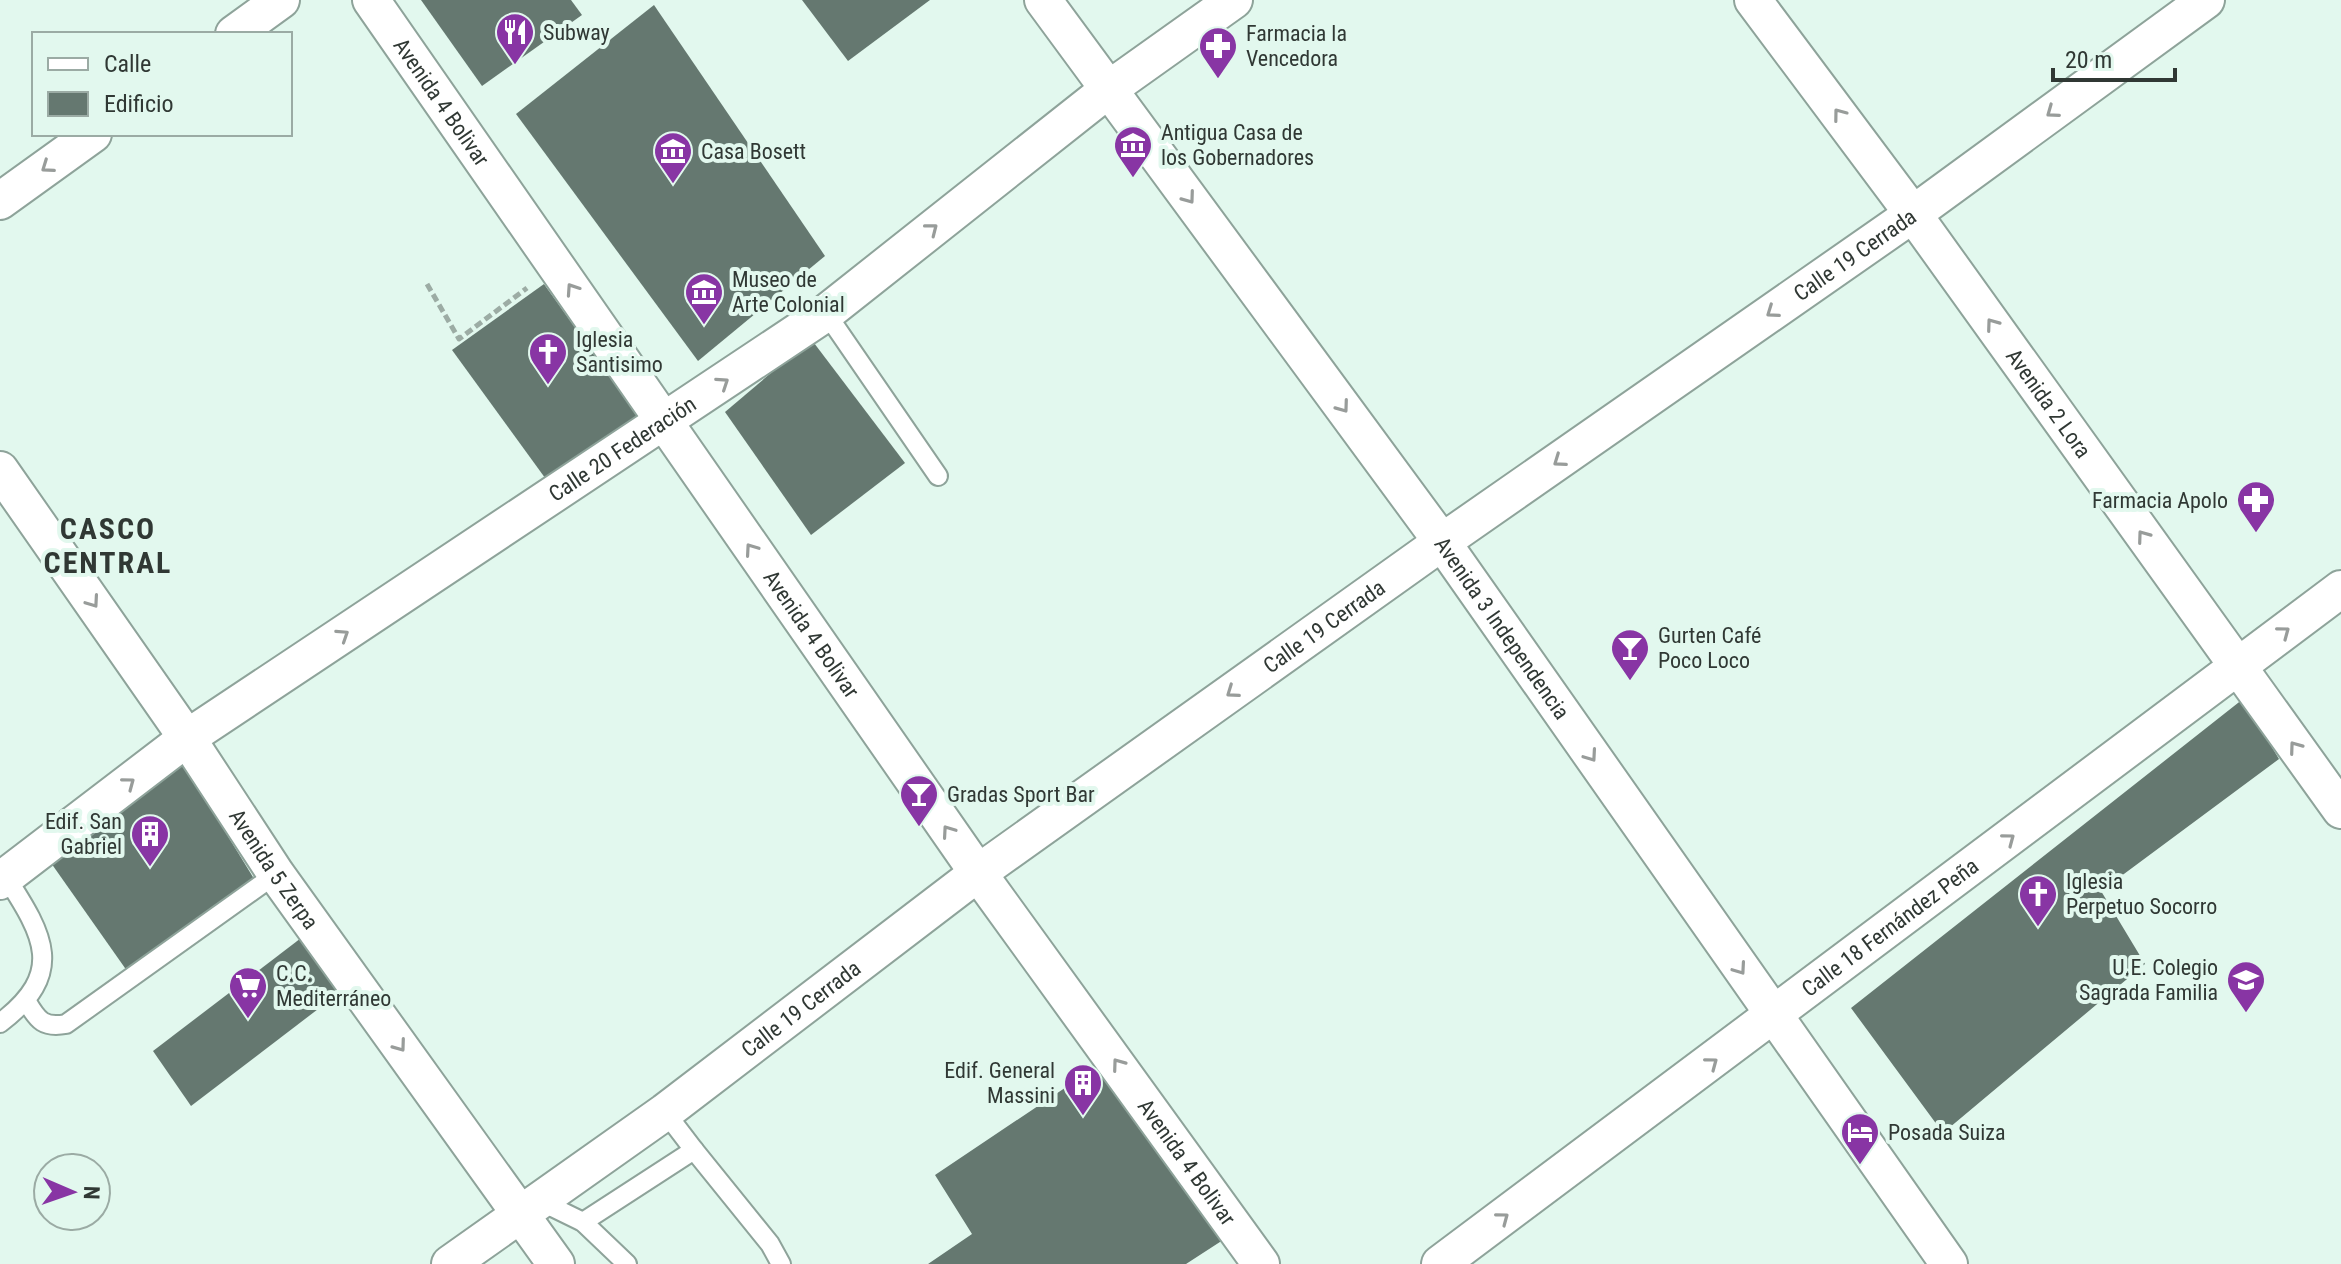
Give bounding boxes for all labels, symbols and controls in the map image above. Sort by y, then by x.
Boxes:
restaurant icon: Subway [494,11,536,66]
place label: Subway [543,20,610,45]
place label: Farmacia la Vencedora [1246,21,1347,71]
pharmacy icon: Farmacia la Vencedora [1197,25,1239,80]
legend [32,32,292,136]
scale bar [2053,32,2175,82]
street label: Avenida 4 Bolivar [389,33,495,171]
text: 20 m [2065,46,2112,74]
text: Calle [104,50,151,78]
text: Edificio [104,90,174,118]
one-way arrow [2047,102,2061,117]
one-way arrow [1834,109,1849,123]
place label: Antigua Casa de los Gobernadores [1161,120,1314,170]
museum icon: Antigua Casa de los Gobernadores [1112,124,1154,179]
museum icon: Casa Bosett [652,130,694,185]
place label: Casa Bosett [701,139,806,164]
one-way arrow [41,157,55,172]
one-way arrow [1180,189,1194,203]
street label: Calle 19 Cerrada [1789,203,1921,306]
one-way arrow [923,224,937,239]
place label: Museo de Arte Colonial [732,267,845,317]
museum icon: Museo de Arte Colonial [683,271,725,326]
one-way arrow [567,283,582,297]
one-way arrow [1767,302,1781,317]
one-way arrow [1987,319,2002,333]
place label: Iglesia Santisimo [576,327,663,377]
church icon: Iglesia Santisimo [527,331,569,386]
street label: Avenida 2 Lora [2001,344,2096,462]
one-way arrow [714,378,728,393]
street label: Calle 20 Federación [544,391,700,506]
one-way arrow [1334,398,1348,413]
one-way arrow [1554,451,1568,466]
pharmacy icon: Farmacia Apolo [2235,479,2277,534]
place label: Farmacia Apolo [2092,488,2228,513]
district label: CASCO CENTRAL [44,511,172,580]
one-way arrow [2139,530,2153,545]
street label: Avenida 3 Independencia [1430,532,1575,724]
one-way arrow [746,544,761,558]
street label: Avenida 4 Bolivar [759,565,865,703]
street label: Calle 19 Cerrada [1258,575,1389,678]
one-way arrow [83,594,98,608]
place label: Gurten Café Poco Loco [1658,623,1761,673]
bar icon: Gurten Café Poco Loco [1609,627,1651,682]
one-way arrow [2275,628,2290,642]
one-way arrow [334,630,349,645]
one-way arrow [1227,682,1241,697]
one-way arrow [2290,741,2305,756]
one-way arrow [1581,747,1596,761]
bar icon: Gradas Sport Bar [898,773,940,828]
one-way arrow [120,778,135,792]
place label: Gradas Sport Bar [947,782,1095,807]
street label: Avenida 5 Zerpa [224,804,324,934]
place label: Edif. San Gabriel [45,809,122,859]
building icon: Edif. San Gabriel [129,813,171,868]
one-way arrow [943,826,958,840]
one-way arrow [2001,835,2015,849]
street label: Calle 18 Fernández Peña [1797,853,1983,1001]
place label: Iglesia Perpetuo Socorro [2066,869,2217,919]
church icon: Iglesia Perpetuo Socorro [2017,873,2059,928]
street label: Calle 19 Cerrada [736,955,865,1062]
place label: U.E. Colegio Sagrada Familia [2079,955,2218,1005]
school or university icon: U.E. Colegio Sagrada Familia [2225,959,2267,1014]
place label: C.C. Mediterráneo [276,961,391,1011]
one-way arrow [1730,961,1745,975]
supermarket icon: C.C. Mediterráneo [227,965,269,1020]
one-way arrow [390,1038,405,1052]
place label: Edif. General Massini [944,1058,1055,1108]
one-way arrow [1113,1058,1127,1073]
one-way arrow [1703,1058,1718,1072]
building icon: Edif. General Massini [1062,1062,1104,1117]
street label: Avenida 4 Bolivar [1133,1094,1241,1230]
hotel icon: Posada Suiza [1839,1111,1881,1166]
place label: Posada Suiza [1888,1120,2005,1145]
north arrow [32,1152,112,1232]
text: N [79,1186,104,1200]
one-way arrow [1494,1213,1509,1227]

